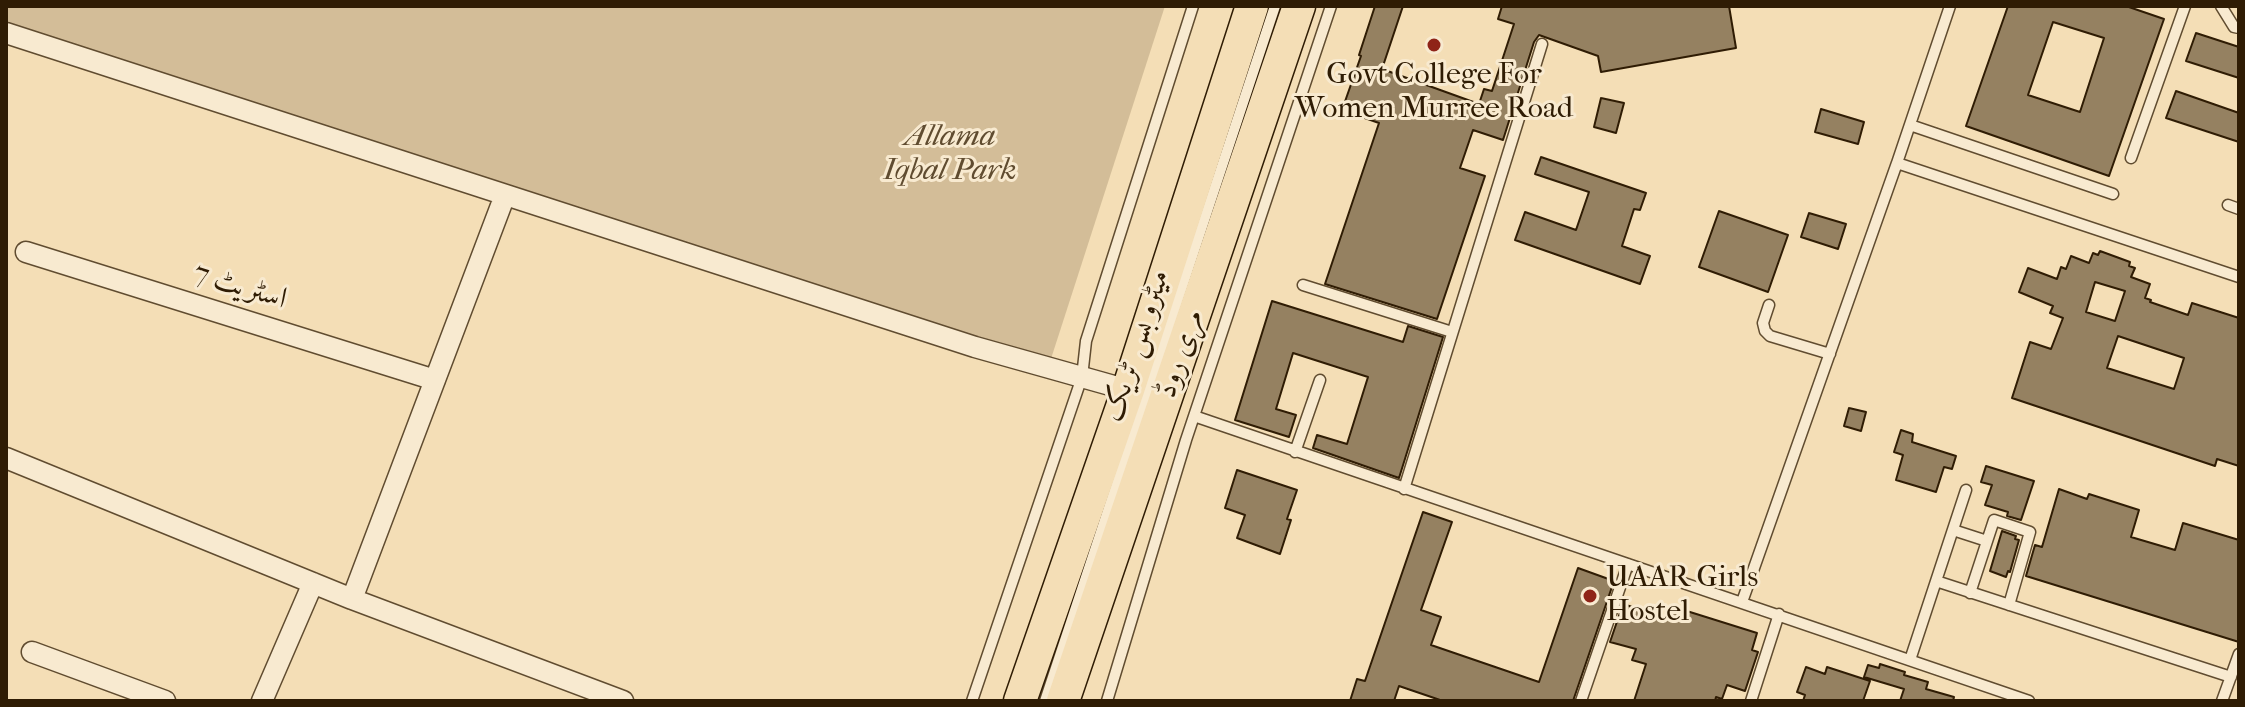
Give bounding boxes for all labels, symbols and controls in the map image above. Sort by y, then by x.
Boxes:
marker: Govt College For Women Murree Road [1425,36,1443,54]
place label: Govt College For Women Murree Road [1295,58,1573,128]
park label: Allama Iqbal Park [883,120,1017,190]
street label: اسٹریٹ 7 [189,256,291,318]
street label: میٹرو بس ٹریک [1096,266,1178,426]
street label: مری روڈ [1149,305,1213,403]
place label: UAAR Girls Hostel [1606,561,1758,632]
marker: UAAR Girls Hostel [1581,587,1599,605]

